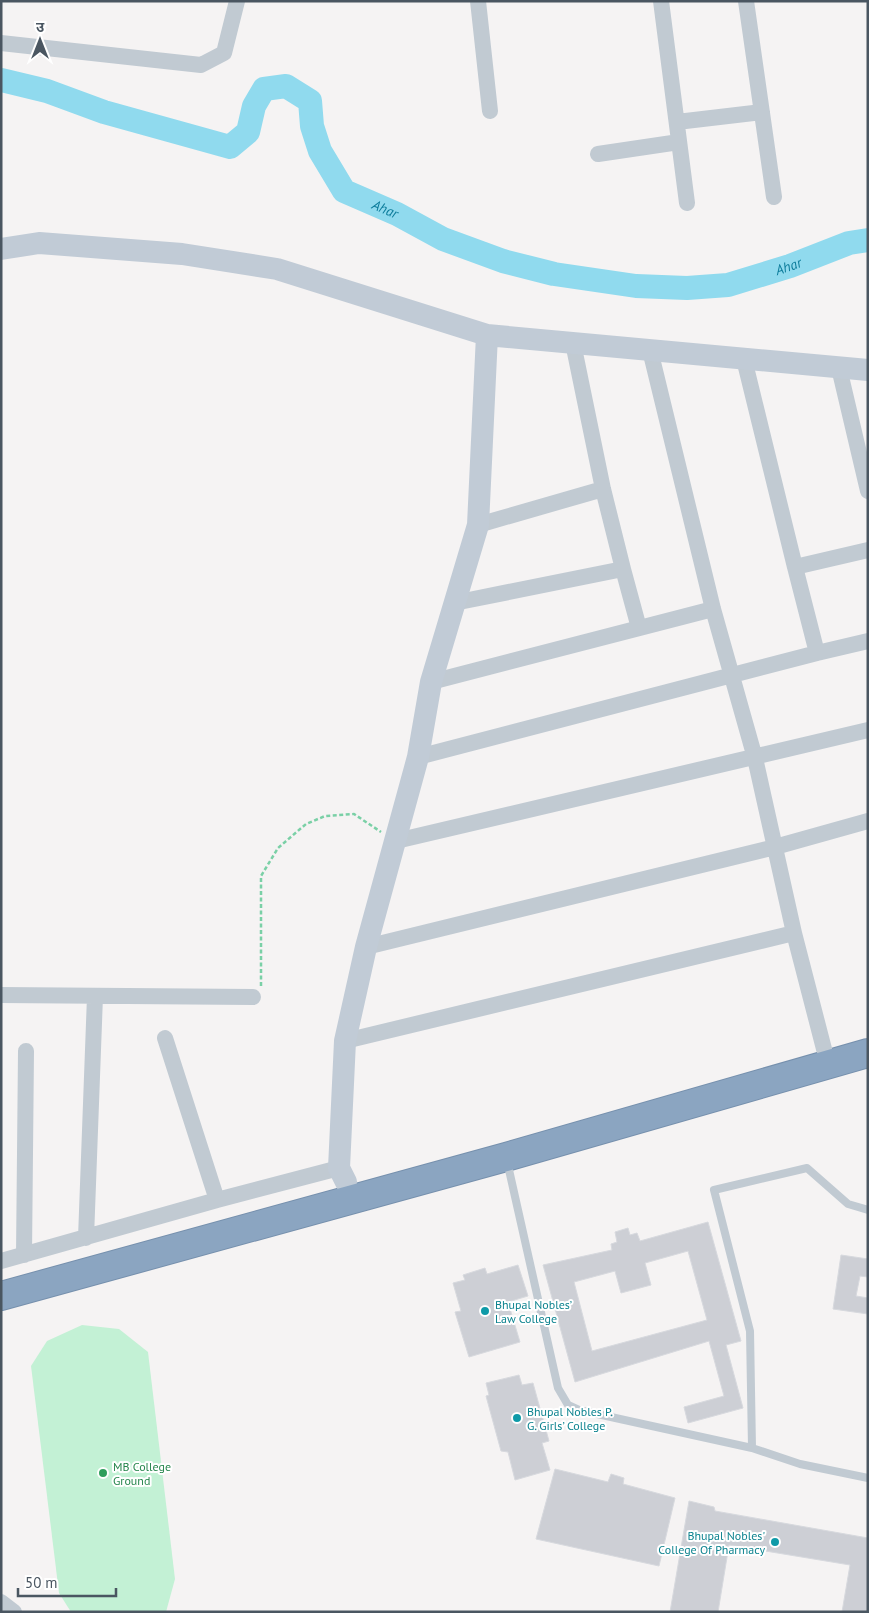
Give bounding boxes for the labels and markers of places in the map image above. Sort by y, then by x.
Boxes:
place label: Bhupal Nobles’ Law College [495,1297,572,1326]
marker: Bhupal Nobles’ Law College [479,1305,491,1317]
place label: Bhupal Nobles P. G. Girls’ College [527,1404,613,1433]
marker: Bhupal Nobles P. G. Girls’ College [511,1412,523,1424]
place label: MB College Ground [113,1459,171,1488]
marker: MB College Ground [97,1467,109,1479]
place label: Bhupal Nobles' College Of Pharmacy [658,1528,765,1557]
marker: Bhupal Nobles' College Of Pharmacy [769,1536,781,1548]

